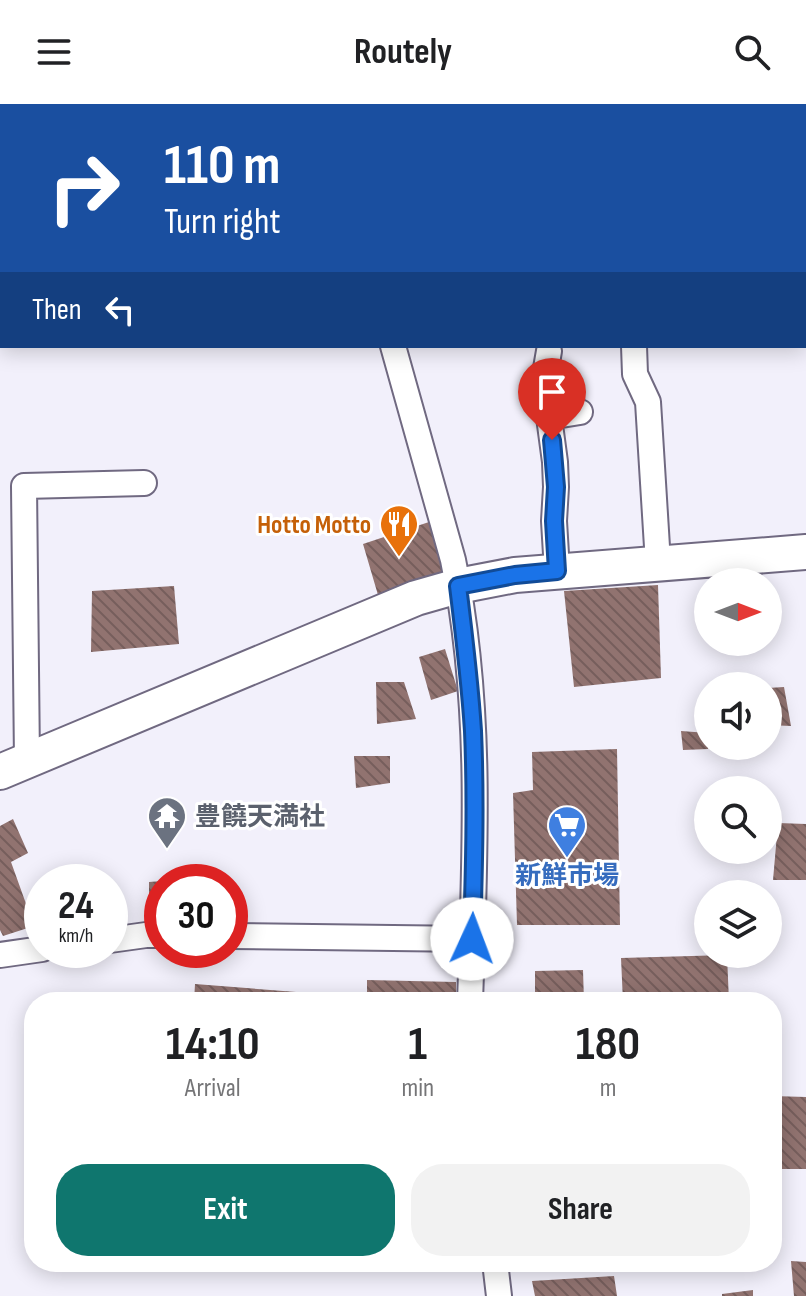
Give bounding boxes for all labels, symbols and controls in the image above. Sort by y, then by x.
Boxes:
icon: menu [32,30,76,74]
icon: search [730,30,774,74]
text: Routely [354,31,452,74]
text: 110 m [164,133,280,200]
icon: right [32,136,136,240]
text: Turn right [164,201,281,244]
icon: left [98,288,142,332]
text: Then [32,292,82,328]
pin [518,358,586,440]
icon: arrive [530,370,574,414]
restaurant icon: Hotto Motto [378,503,420,558]
place label: Hotto Motto [257,510,371,541]
north arrow [694,568,782,656]
map controls [694,568,782,968]
button: sound [694,672,782,760]
button: search [694,776,782,864]
temple icon: 豊饒天満社 [146,795,188,850]
place label: 豊饒天満社 [195,802,325,833]
supermarket icon: 新鮮市場 [546,804,588,859]
place label: 新鮮市場 [515,861,619,892]
speed limit sign: 30 [144,864,248,968]
button: layers [694,880,782,968]
text: 24 [58,882,94,930]
position arrow [430,897,514,981]
text: km/h [59,924,93,948]
text: 14:10 [166,1016,260,1073]
text: 1 [408,1016,427,1073]
text: 180 [576,1016,640,1073]
text: Arrival [185,1073,241,1104]
text: min [401,1073,434,1104]
text: m [600,1073,616,1104]
button: Exit [56,1164,395,1256]
button: Share [411,1164,750,1256]

